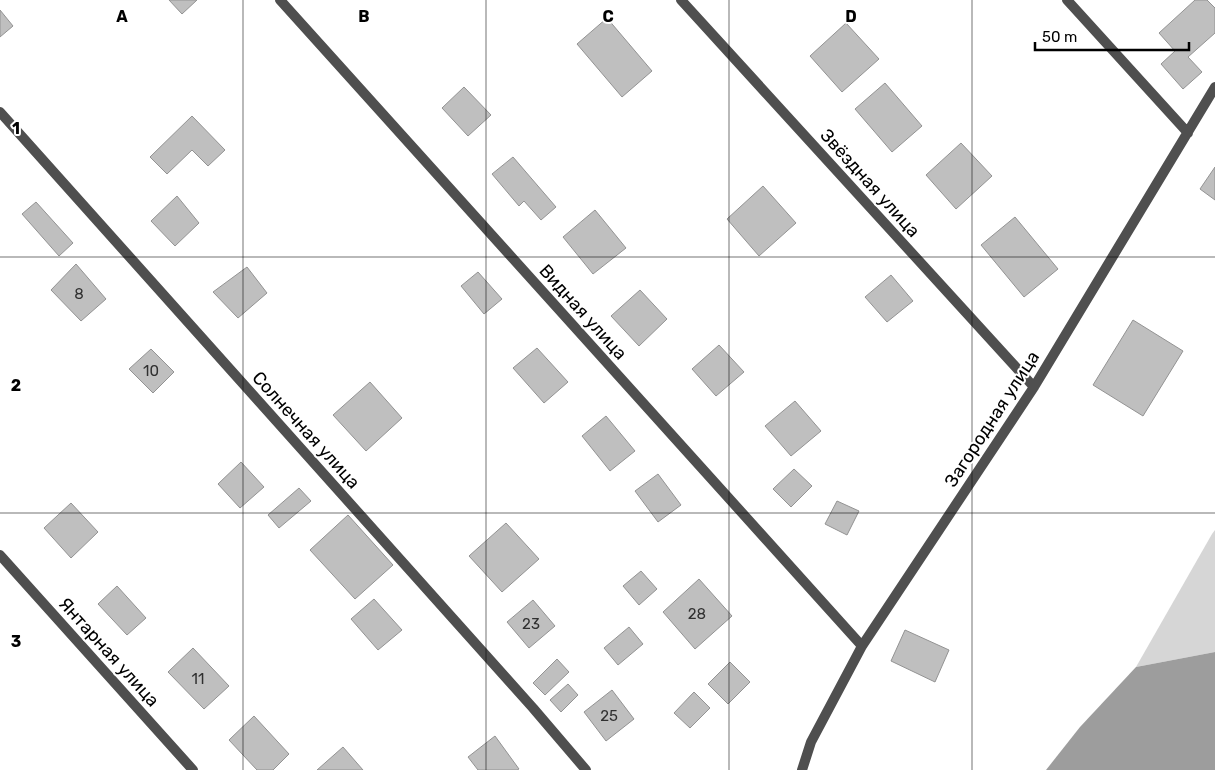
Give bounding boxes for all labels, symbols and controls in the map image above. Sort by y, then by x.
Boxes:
text: A [116,7,128,26]
text: B [358,7,370,26]
text: C [602,7,614,26]
text: D [845,7,857,26]
scale bar [1035,20,1189,52]
text: 50 m [1042,28,1077,46]
text: 1 [12,119,20,138]
street label: Звёздная улица [816,124,924,242]
street label: Видная улица [534,260,632,364]
house number: 8 [74,285,84,303]
street label: Загородная улица [940,347,1044,491]
house number: 10 [143,362,159,380]
street label: Солнечная улица [247,367,365,493]
text: 2 [11,376,21,395]
street label: Янтарная улица [54,593,164,711]
house number: 28 [688,605,706,623]
house number: 23 [522,615,540,633]
text: 3 [11,632,21,651]
house number: 11 [192,670,204,688]
house number: 25 [600,707,618,725]

